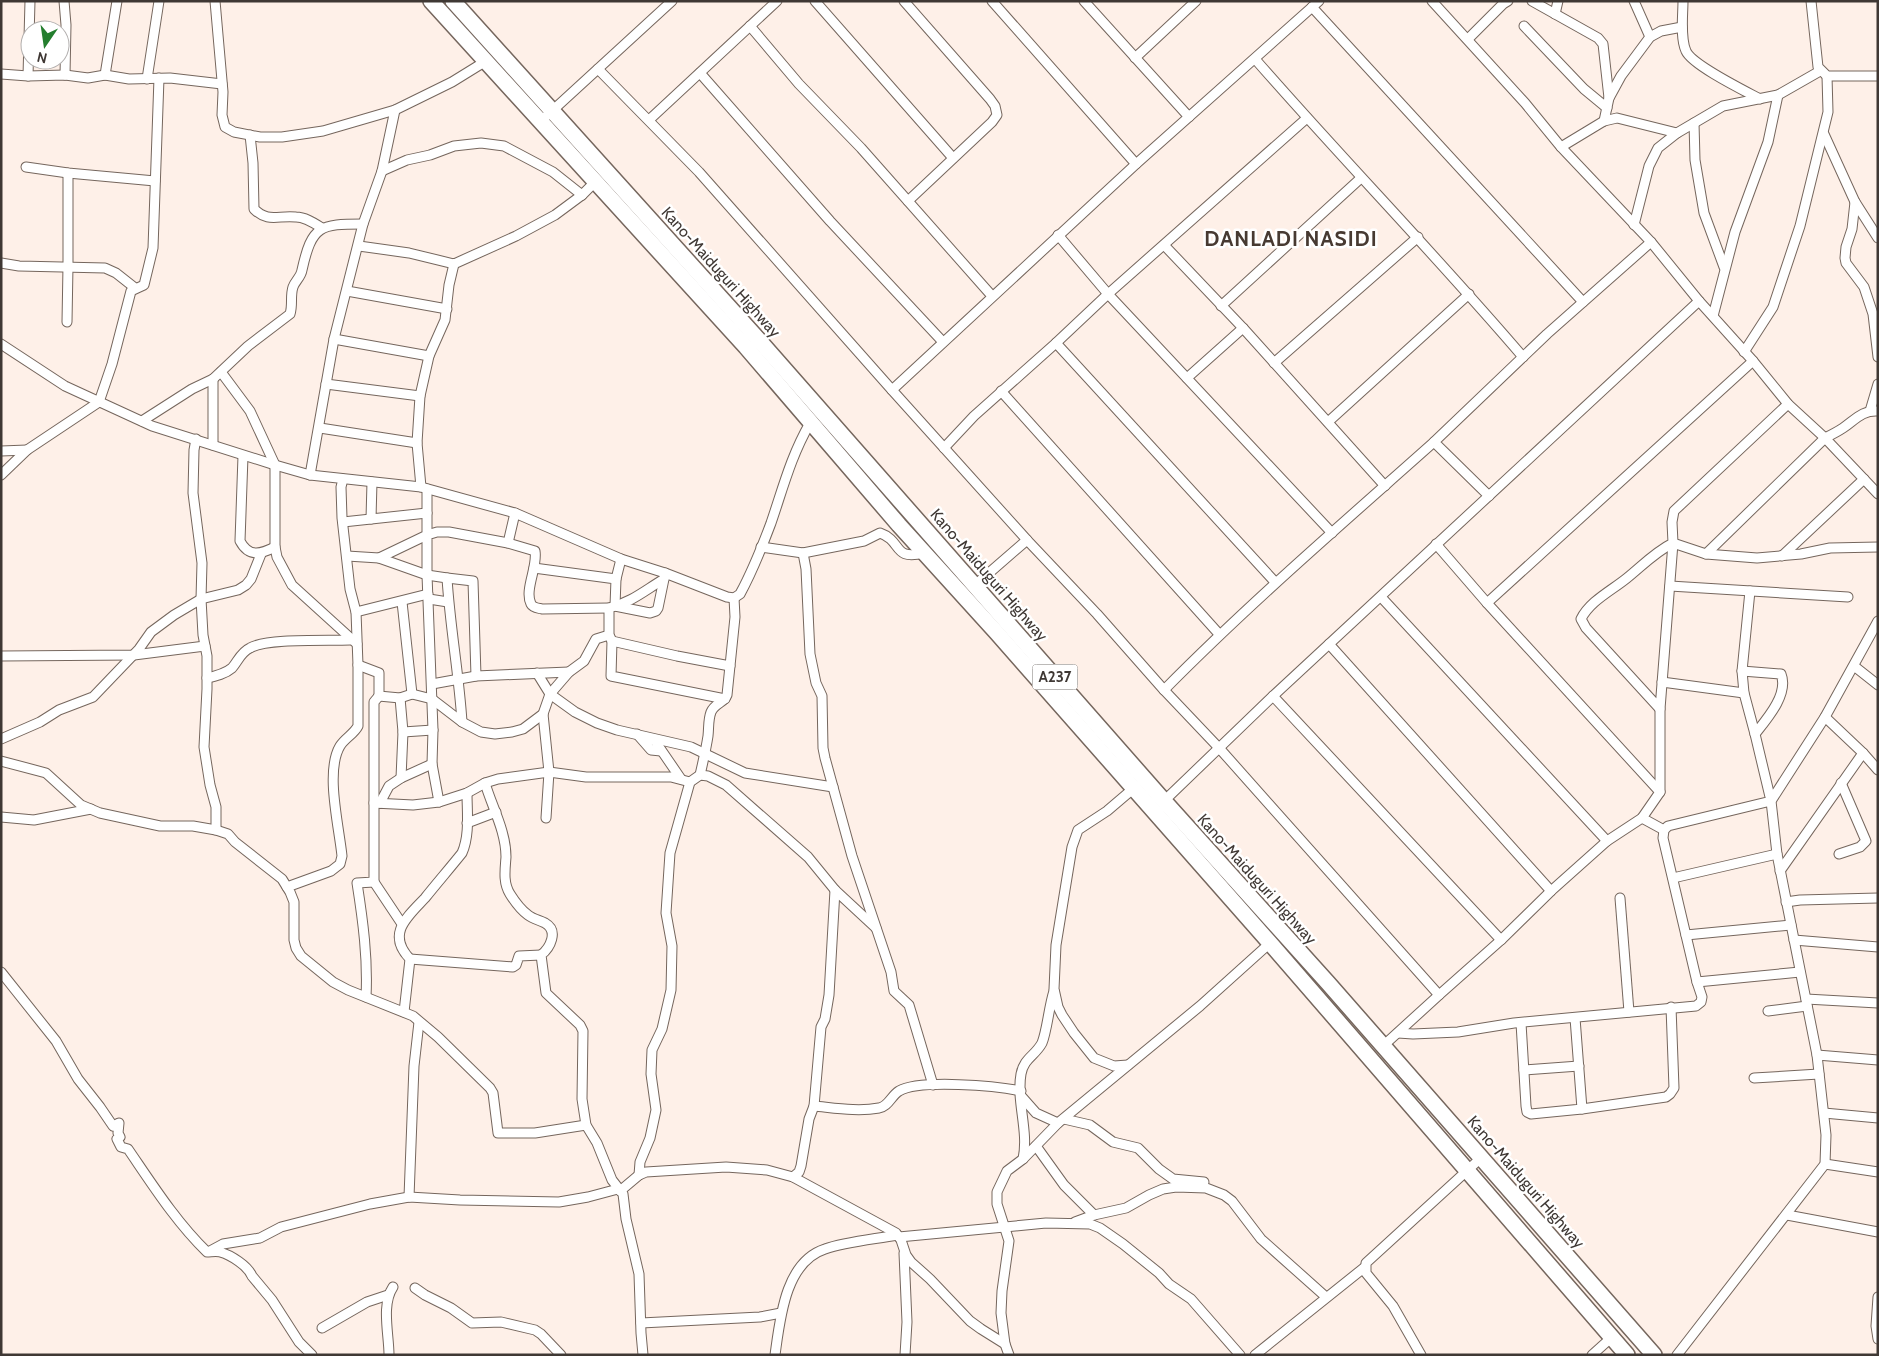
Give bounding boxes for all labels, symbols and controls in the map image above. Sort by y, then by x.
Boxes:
north arrow [20,20,70,70]
text: N [35,48,49,68]
street label: Kano-Maiduguri Highway [657,203,785,341]
district label: DANLADI NASIDI [1204,226,1378,251]
street label: Kano-Maiduguri Highway [926,505,1052,645]
road number: A237 [1032,664,1078,690]
street label: Kano-Maiduguri Highway [1193,810,1321,948]
street label: Kano-Maiduguri Highway [1463,1112,1589,1252]

